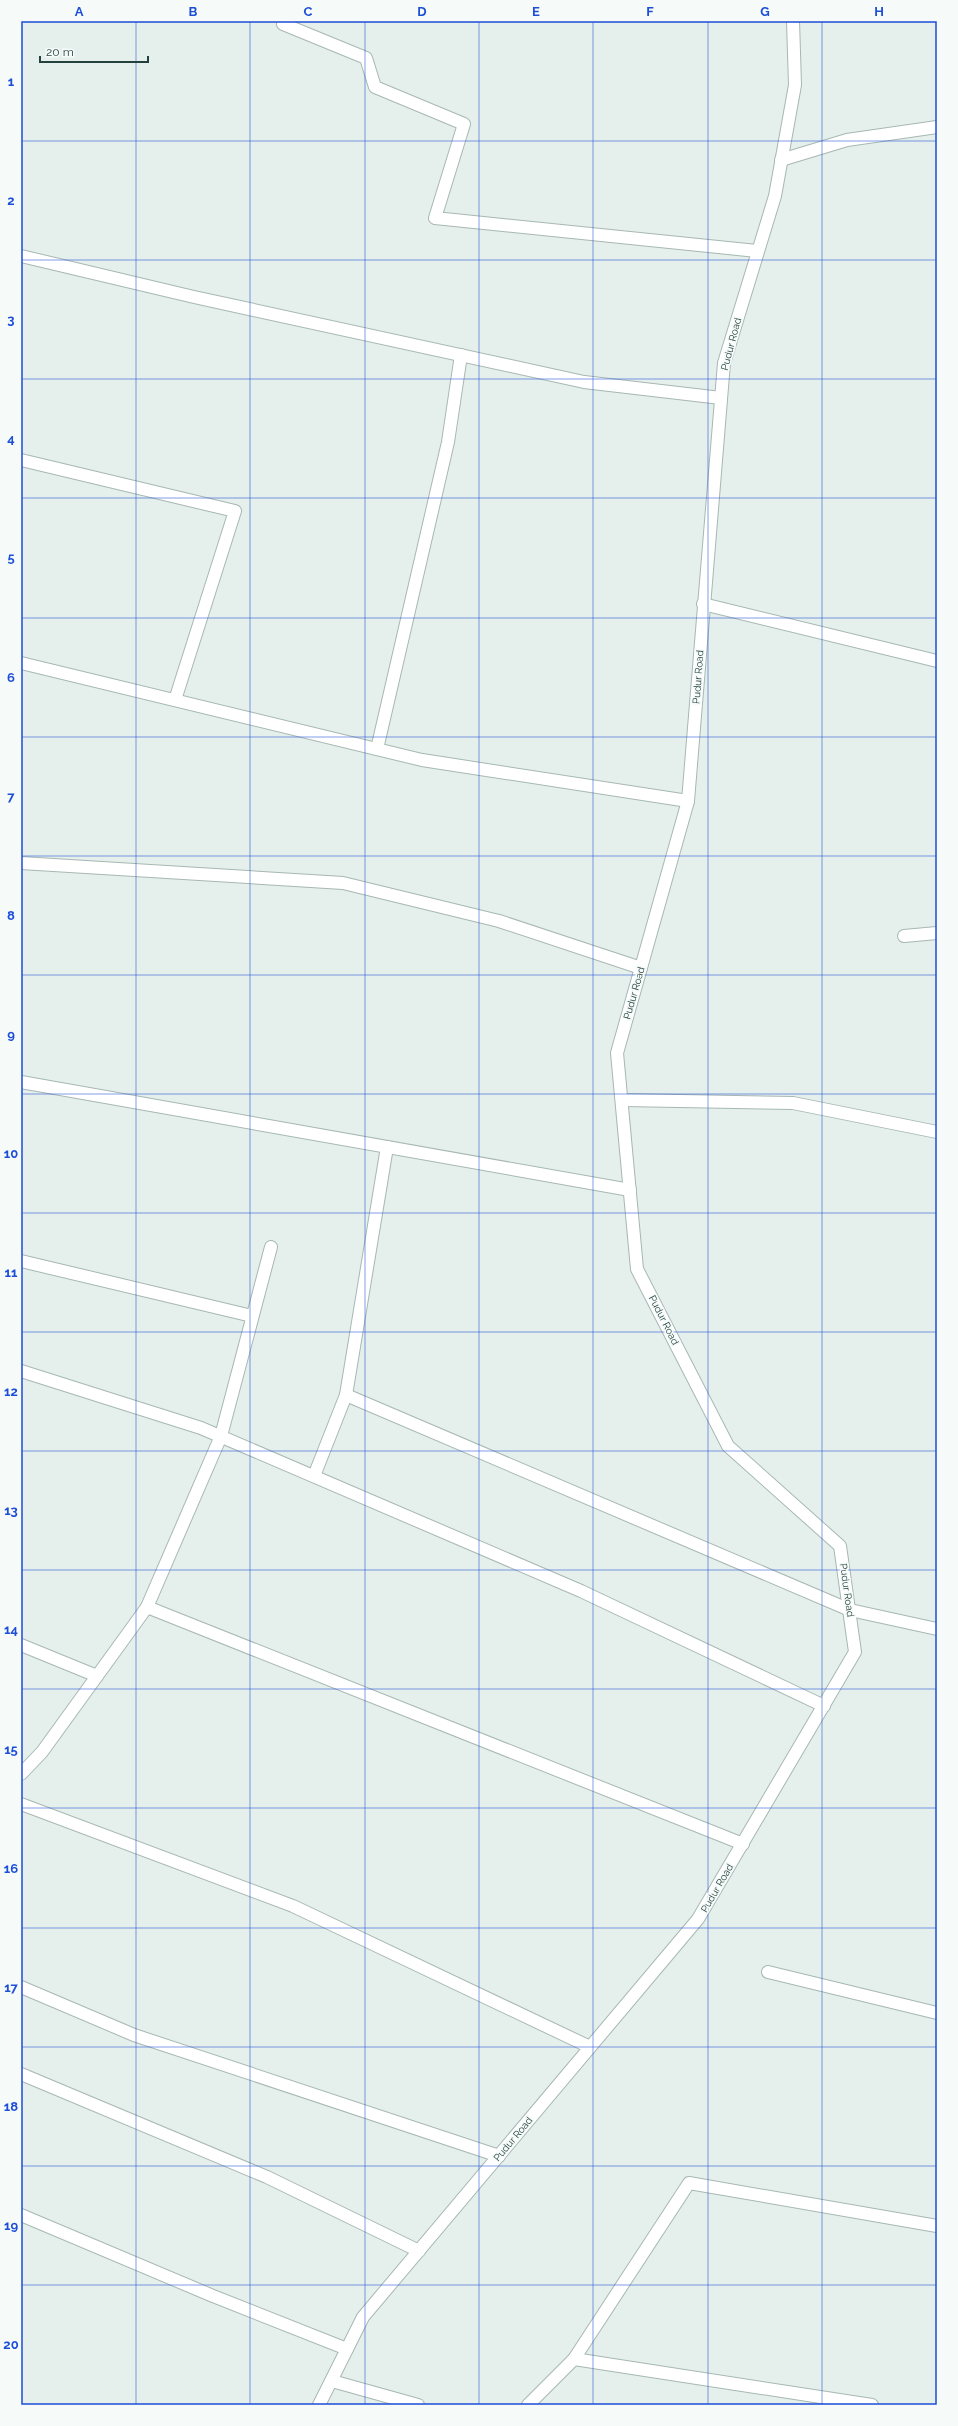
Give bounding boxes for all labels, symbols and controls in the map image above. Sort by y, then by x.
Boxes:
text: A [75,4,84,19]
text: B [189,4,198,19]
text: C [304,4,313,19]
text: D [417,4,427,19]
text: E [532,4,540,19]
text: F [646,4,654,19]
text: G [760,4,770,19]
text: H [874,4,884,19]
scale bar [40,38,148,64]
text: 20 m [46,45,74,59]
text: 1 [8,74,15,89]
text: 2 [7,193,15,208]
text: 3 [7,312,15,327]
street label: Pudur Road [719,316,743,372]
text: 4 [7,431,15,446]
text: 5 [7,550,15,565]
street label: Pudur Road [691,650,705,704]
text: 6 [7,670,15,685]
text: 7 [7,789,15,804]
text: 8 [7,908,15,923]
street label: Pudur Road [621,965,647,1021]
text: 9 [7,1027,15,1042]
text: 10 [4,1146,18,1161]
text: 11 [5,1265,18,1280]
street label: Pudur Road [647,1293,681,1347]
text: 12 [4,1384,18,1399]
text: 13 [4,1503,18,1518]
street label: Pudur Road [838,1562,856,1618]
text: 14 [4,1622,18,1637]
text: 15 [4,1742,18,1757]
text: 16 [4,1861,18,1876]
street label: Pudur Road [699,1862,735,1914]
text: 17 [4,1980,19,1995]
text: 18 [4,2099,18,2114]
street label: Pudur Road [491,2115,535,2163]
text: 19 [4,2218,18,2233]
text: 20 [3,2337,19,2352]

